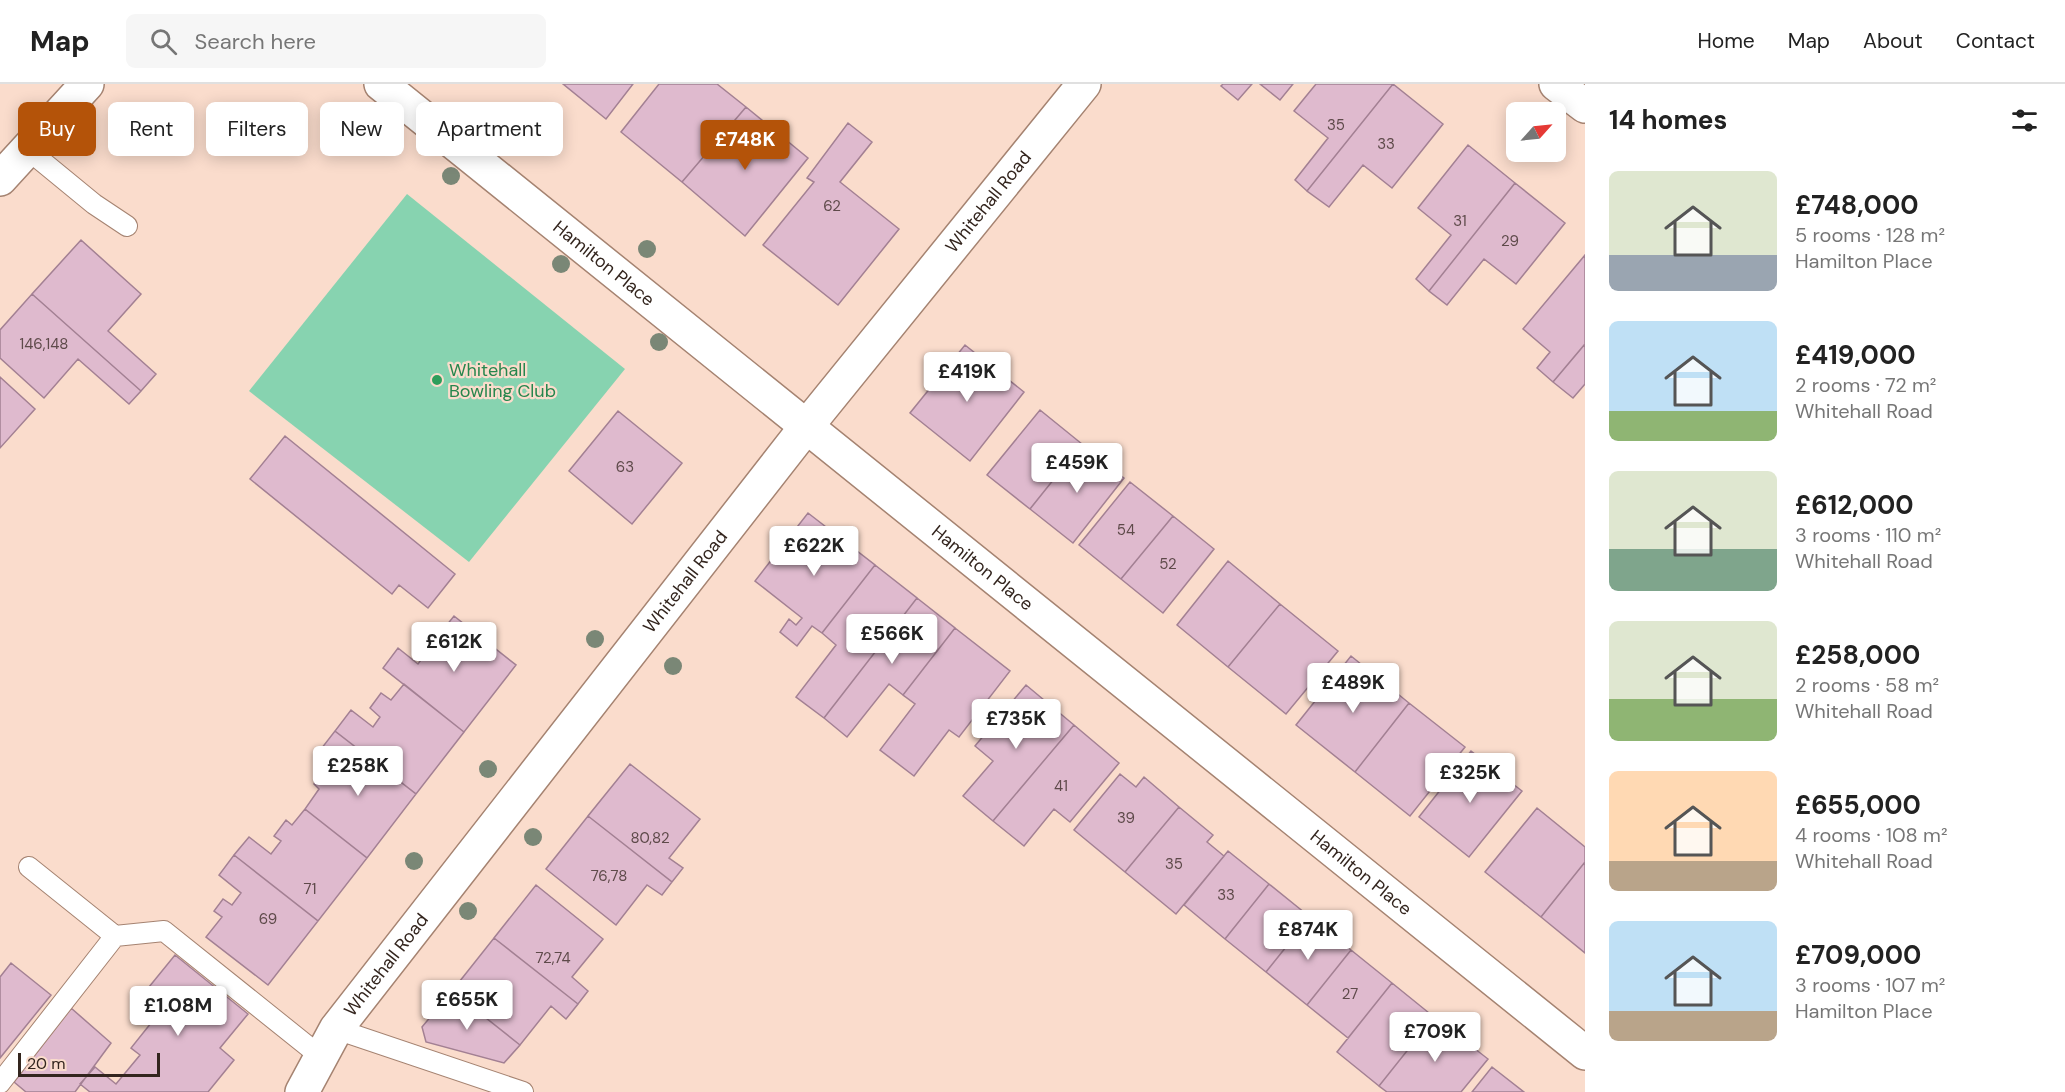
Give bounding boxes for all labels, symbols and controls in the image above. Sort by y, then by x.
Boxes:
search box [126,14,546,68]
text: Map [30,23,90,60]
icon: search [147,25,180,58]
text: Search here [195,27,316,56]
text: Home [1697,27,1755,55]
text: Map [1788,27,1830,55]
text: About [1863,27,1923,55]
text: Contact [1956,27,2035,55]
chip: Buy [18,102,96,156]
chip: Rent [108,102,194,156]
chip: Filters [206,102,308,156]
chip: New [320,102,404,156]
chip: Apartment [416,102,563,156]
north arrow [1506,102,1566,162]
map controls [1506,102,1566,162]
text: 14 homes [1609,103,1727,137]
icon: filters [2008,104,2041,137]
house number: 35 [1327,115,1345,135]
pin: £748K [703,120,787,171]
text: £748K [715,126,775,152]
house number: 33 [1377,134,1395,154]
street label: Whitehall Road [940,146,1037,258]
text: £748,000 [1795,188,1919,222]
icon: home [1657,195,1729,267]
house number: 62 [823,196,841,216]
house number: 31 [1453,211,1467,231]
street label: Hamilton Place [548,215,660,312]
text: 5 rooms · 128 m² [1795,222,1945,248]
house number: 29 [1501,231,1519,251]
text: Hamilton Place [1795,248,1933,274]
house number: 146,148 [20,334,68,354]
text: £419,000 [1795,338,1915,372]
icon: home [1657,345,1729,417]
pin: £419K [925,352,1009,403]
place label: Whitehall Bowling Club [449,358,556,403]
text: £419K [938,358,996,384]
text: 2 rooms · 72 m² [1795,372,1936,398]
marker: Whitehall Bowling Club [430,373,444,387]
text: Whitehall Road [1795,398,1933,424]
pin: £459K [1035,443,1119,494]
text: £459K [1045,449,1109,475]
house number: 63 [616,457,634,477]
text: £612,000 [1795,488,1914,522]
icon: home [1657,495,1729,567]
street label: Hamilton Place [927,520,1038,616]
house number: 54 [1117,520,1135,540]
text: 3 rooms · 110 m² [1795,522,1941,548]
street label: Whitehall Road [638,525,733,638]
pin: £622K [772,526,856,577]
text: £622K [783,532,845,558]
text: Whitehall Road [1795,548,1933,574]
house number: 52 [1159,554,1177,574]
pin: £566K [850,614,934,665]
text: £566K [860,620,924,646]
pin: £612K [412,622,496,673]
text: £612K [425,628,483,654]
text: £258,000 [1795,638,1920,672]
icon: home [1657,645,1729,717]
pin: £489K [1311,663,1395,714]
text: £489K [1321,669,1385,695]
text: 2 rooms · 58 m² [1795,672,1939,698]
text: Whitehall Road [1795,698,1933,724]
pin: £735K [974,699,1058,750]
text: £735K [986,705,1046,731]
pin: £258K [316,746,400,797]
text: £258K [327,752,389,778]
pin: £325K [1428,753,1512,804]
text: £325K [1439,759,1501,785]
house number: 41 [1054,776,1068,796]
text: £655,000 [1795,788,1921,822]
icon: home [1657,795,1729,867]
house number: 39 [1117,808,1135,828]
text: 4 rooms · 108 m² [1795,822,1947,848]
street label: Hamilton Place [1305,825,1417,921]
house number: 80,82 [630,828,670,848]
text: Whitehall Road [1795,848,1933,874]
house number: 35 [1165,854,1183,874]
house number: 76,78 [591,866,627,886]
house number: 71 [304,879,316,899]
house number: 33 [1217,885,1235,905]
house number: 69 [259,909,277,929]
street label: Whitehall Road [338,909,434,1021]
pin: £874K [1266,910,1350,961]
text: £874K [1278,916,1338,942]
text: £709,000 [1795,938,1921,972]
icon: home [1657,945,1729,1017]
house number: 72,74 [535,948,571,968]
text: 3 rooms · 107 m² [1795,972,1945,998]
pin: £655K [425,980,509,1031]
house number: 27 [1342,984,1358,1004]
pin: £1.08M [129,986,227,1037]
text: £655K [436,986,498,1012]
text: £1.08M [144,992,212,1018]
text: Hamilton Place [1795,998,1933,1024]
pin: £709K [1393,1012,1477,1063]
text: £709K [1403,1018,1467,1044]
scale bar [18,1050,160,1078]
text: 20 m [27,1053,66,1074]

